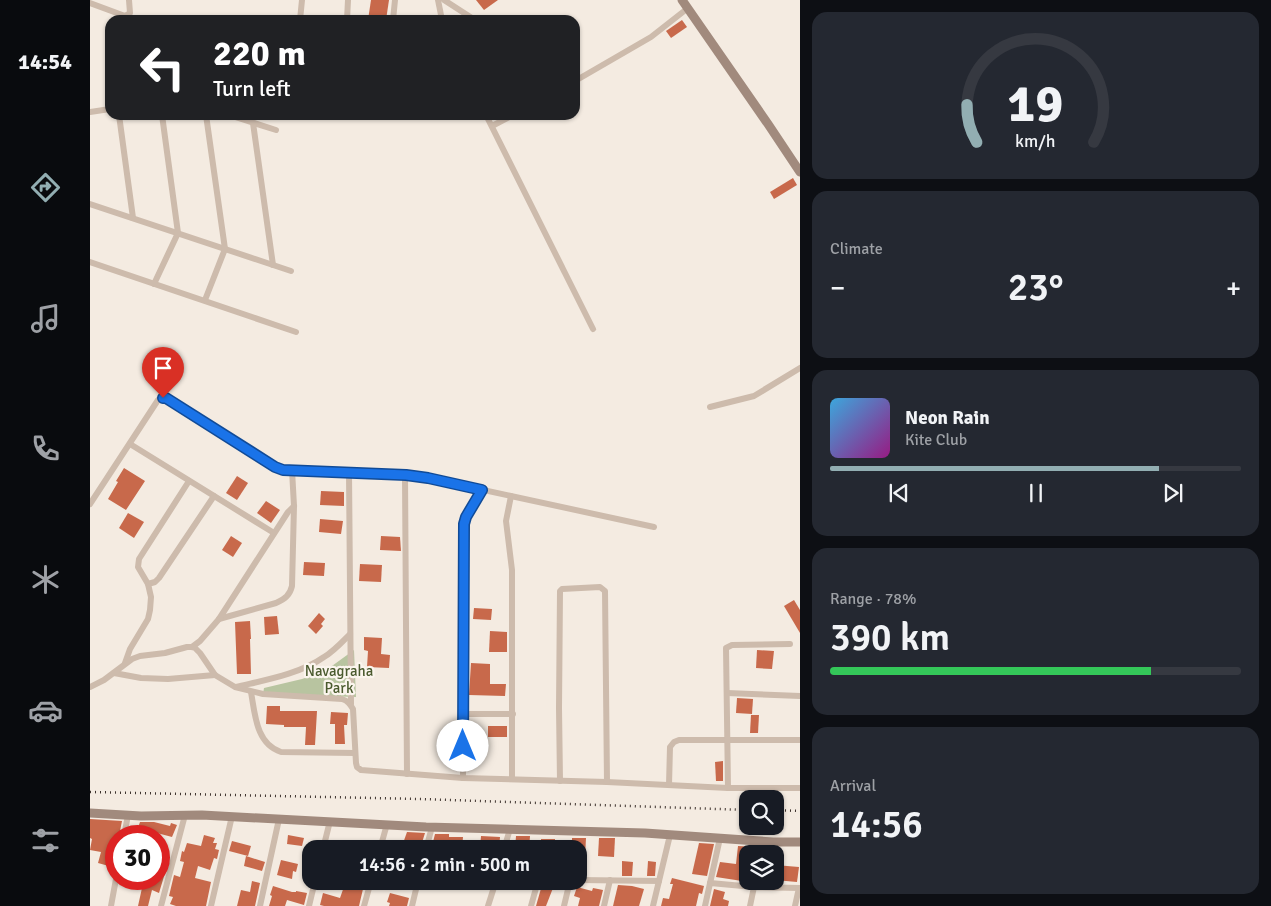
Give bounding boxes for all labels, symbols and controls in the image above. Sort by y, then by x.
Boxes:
text: 220 m [213,32,306,75]
icon: left [130,35,195,100]
text: 14:54 [18,48,72,75]
text: 19 [1007,72,1064,136]
text: Turn left [213,75,291,102]
text: km/h [1015,130,1056,152]
icon: directions [28,170,63,205]
text: Climate [830,239,883,259]
text: 23° [1008,264,1063,311]
text: − [830,271,845,305]
text: + [1226,271,1241,305]
icon: music [28,301,63,336]
pin [142,347,184,398]
icon: arrive [149,354,177,382]
text: Neon Rain [905,406,990,430]
text: Kite Club [905,430,967,450]
icon: phone [28,431,63,466]
icon: previous [885,479,913,507]
icon: pause [1022,479,1050,507]
icon: next [1159,479,1187,507]
icon: climate [28,562,63,597]
text: Range · 78% [830,589,916,609]
text: 390 km [830,614,950,661]
park label: Navagraha Park [305,662,373,697]
icon: car [28,693,63,728]
position arrow [436,719,488,771]
text: Arrival [830,776,876,796]
map controls [739,790,784,890]
button: search [739,790,784,835]
text: 14:56 [830,801,923,848]
icon: filters [28,823,63,858]
speed limit sign: 30 [105,825,170,890]
button: layers [739,845,784,890]
text: 14:56 · 2 min · 500 m [359,853,530,877]

